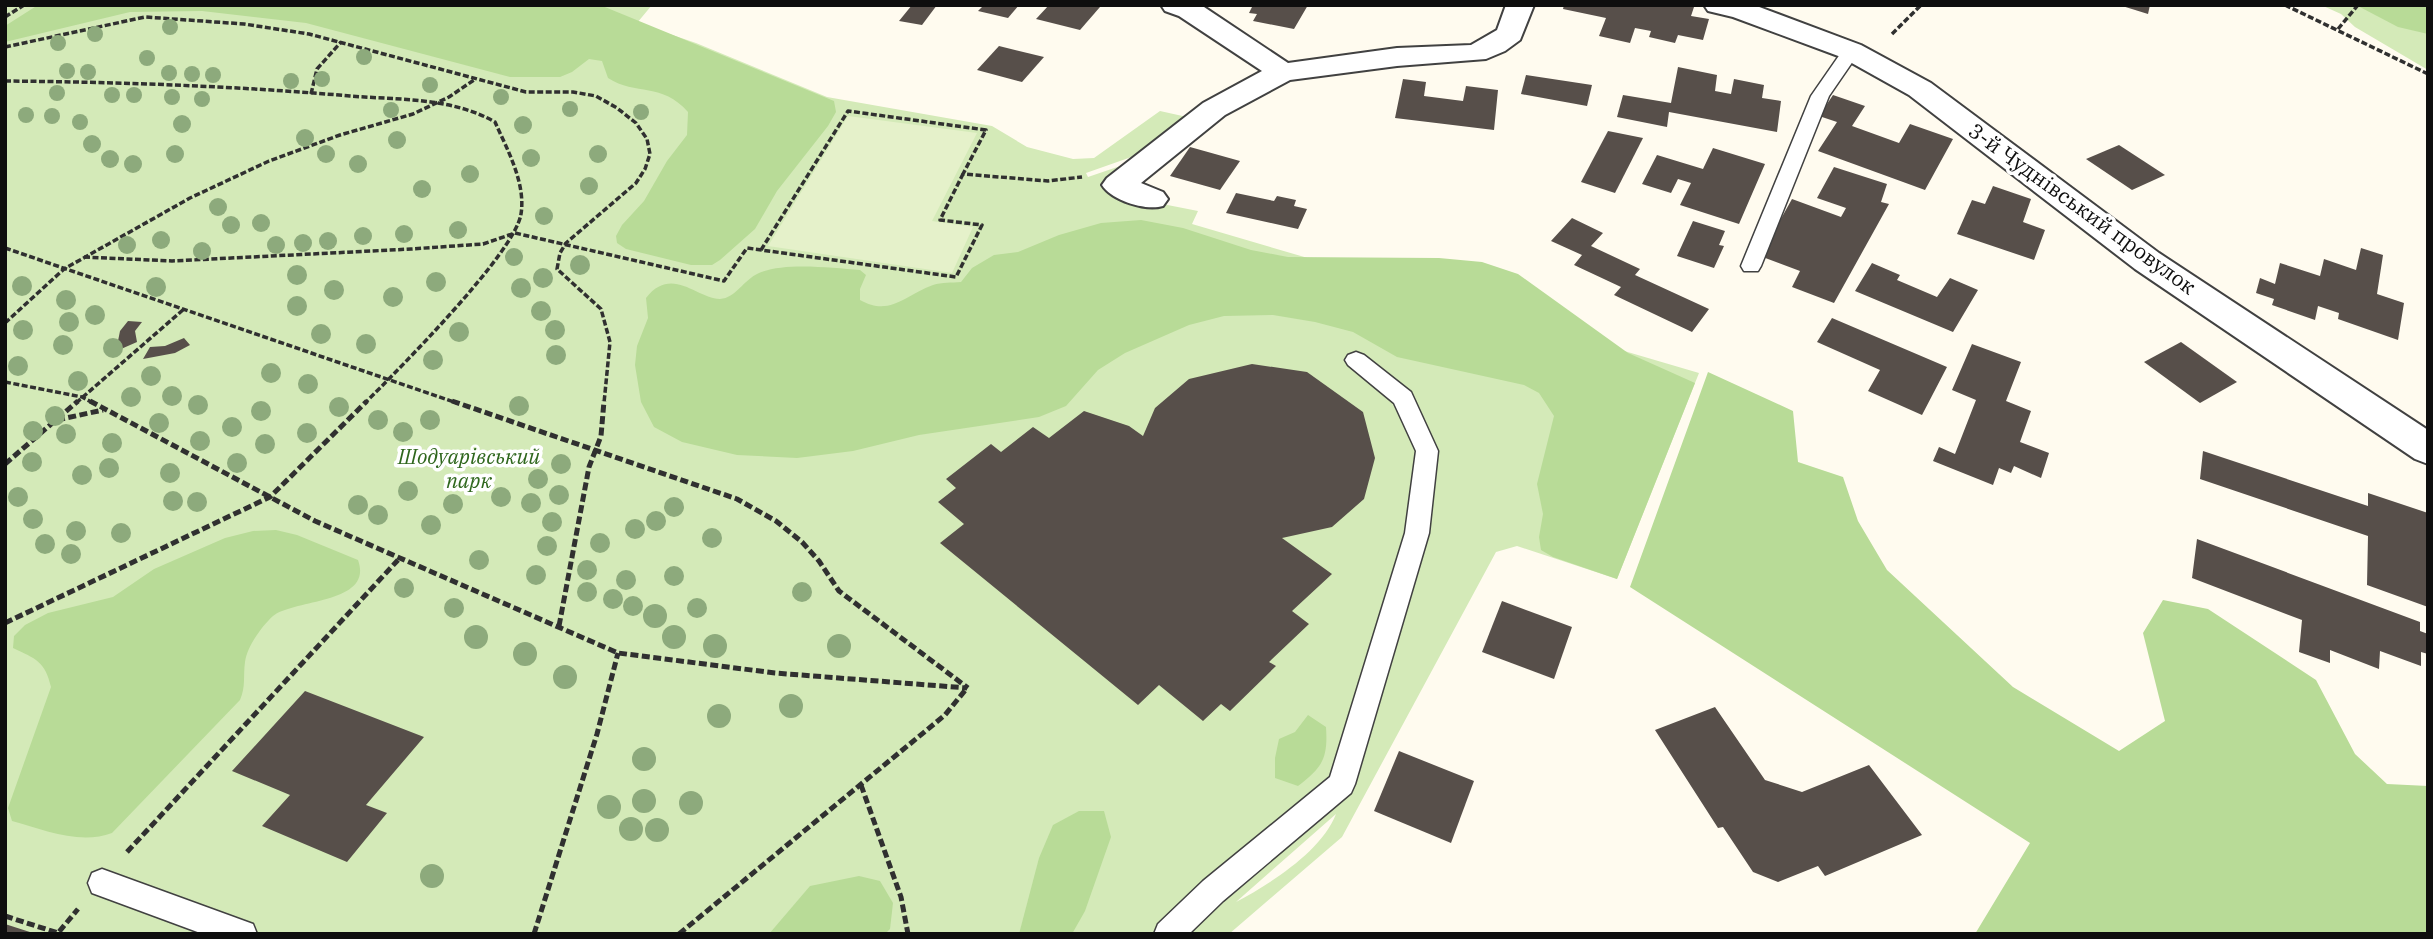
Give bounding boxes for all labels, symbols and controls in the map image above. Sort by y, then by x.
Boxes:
street label: 3-й Чуднівський провулок [1963,116,2202,300]
park label: Шодуарівський парк [397,442,540,494]

